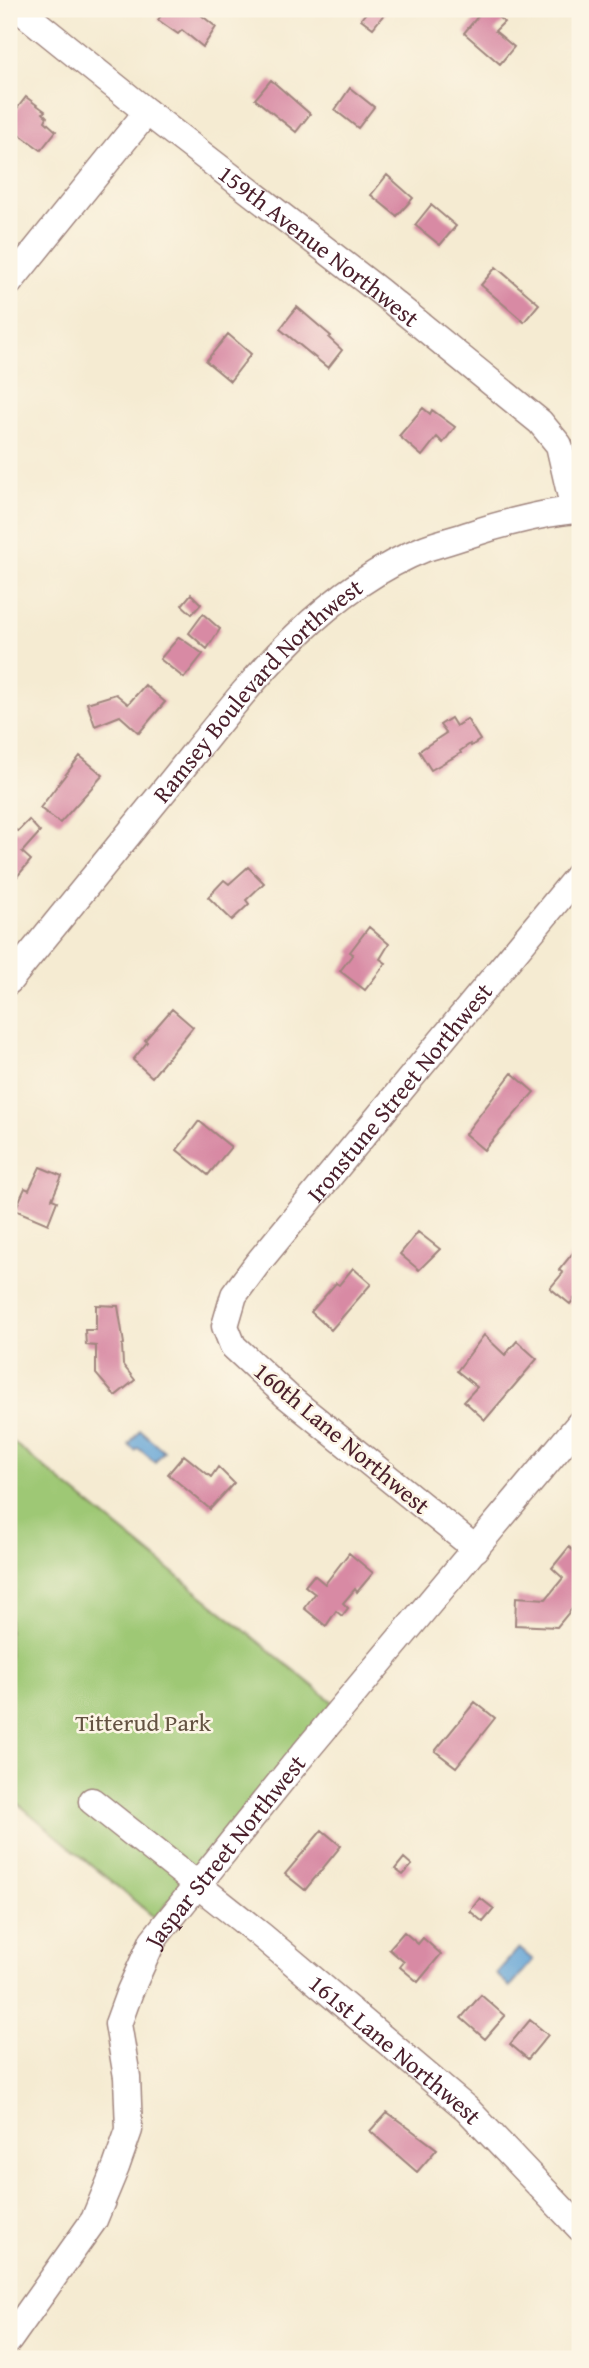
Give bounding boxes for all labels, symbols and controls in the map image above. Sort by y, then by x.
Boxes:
street label: 159th Avenue Northwest [211,156,428,335]
street label: Ramsey Boulevard Northwest [144,569,370,810]
street label: Ironstune Street Northwest [298,975,500,1210]
street label: 160th Lane Northwest [246,1354,438,1523]
park label: Titterud Park [75,1705,212,1740]
street label: Jaspar Street Northwest [134,1746,314,1955]
street label: 161st Lane Northwest [302,1966,490,2132]

